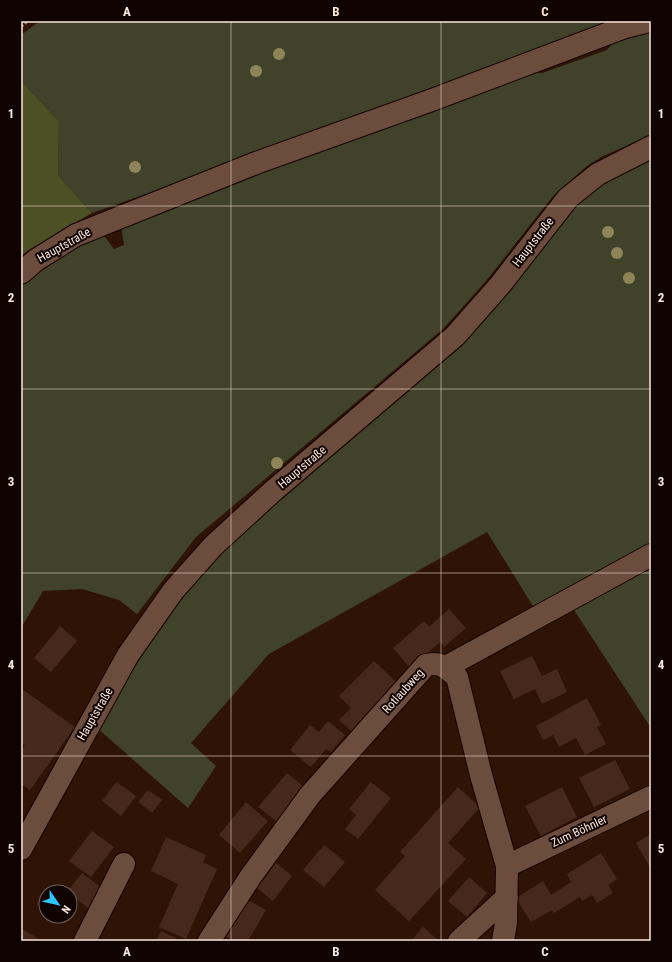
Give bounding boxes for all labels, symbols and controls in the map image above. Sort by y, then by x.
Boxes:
text: A [123,4,131,19]
text: B [332,4,340,19]
text: C [541,4,549,19]
text: 1 [8,106,14,121]
text: 1 [658,106,664,121]
street label: Hauptstraße [509,214,557,269]
street label: Hauptstraße [35,225,93,265]
text: 2 [8,290,15,305]
text: 2 [658,290,665,305]
street label: Hauptstraße [275,443,329,491]
text: 3 [8,474,14,489]
text: 3 [658,474,664,489]
text: 4 [8,657,15,672]
text: 4 [658,657,665,672]
street label: Rotlaubweg [379,666,427,716]
street label: Hauptstraße [74,685,116,743]
street label: Zum Böhnler [549,812,609,850]
text: 5 [8,841,15,856]
text: 5 [658,841,665,856]
north arrow [38,884,78,924]
text: N [58,903,73,916]
text: A [123,944,131,959]
text: B [332,944,340,959]
text: C [541,944,549,959]

